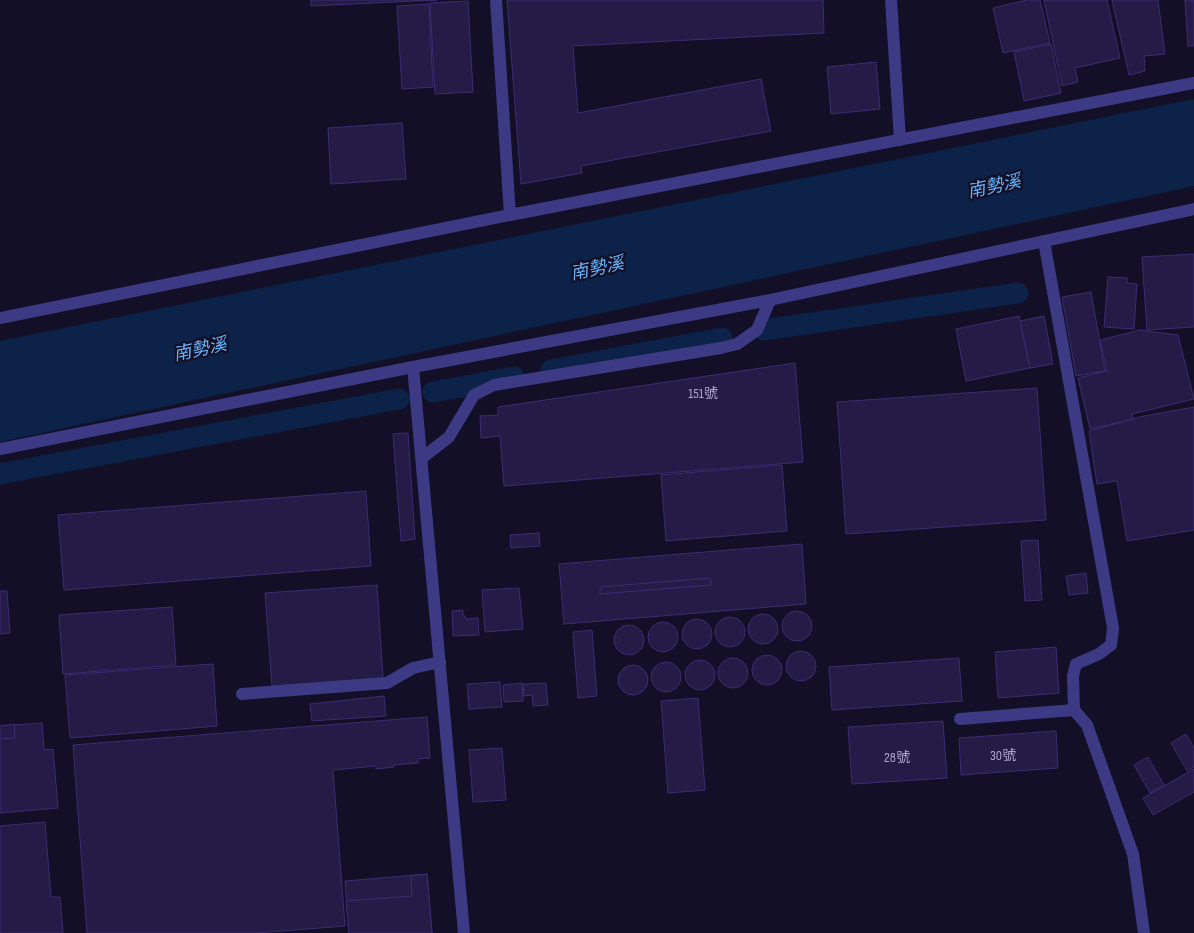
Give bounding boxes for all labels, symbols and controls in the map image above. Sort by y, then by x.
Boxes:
water label: 南勢溪 [966,170,1026,202]
water label: 南勢溪 [569,252,629,284]
water label: 南勢溪 [172,333,232,365]
house number: 151號 [688,385,718,402]
house number: 30號 [990,747,1016,764]
house number: 28號 [884,749,910,766]

